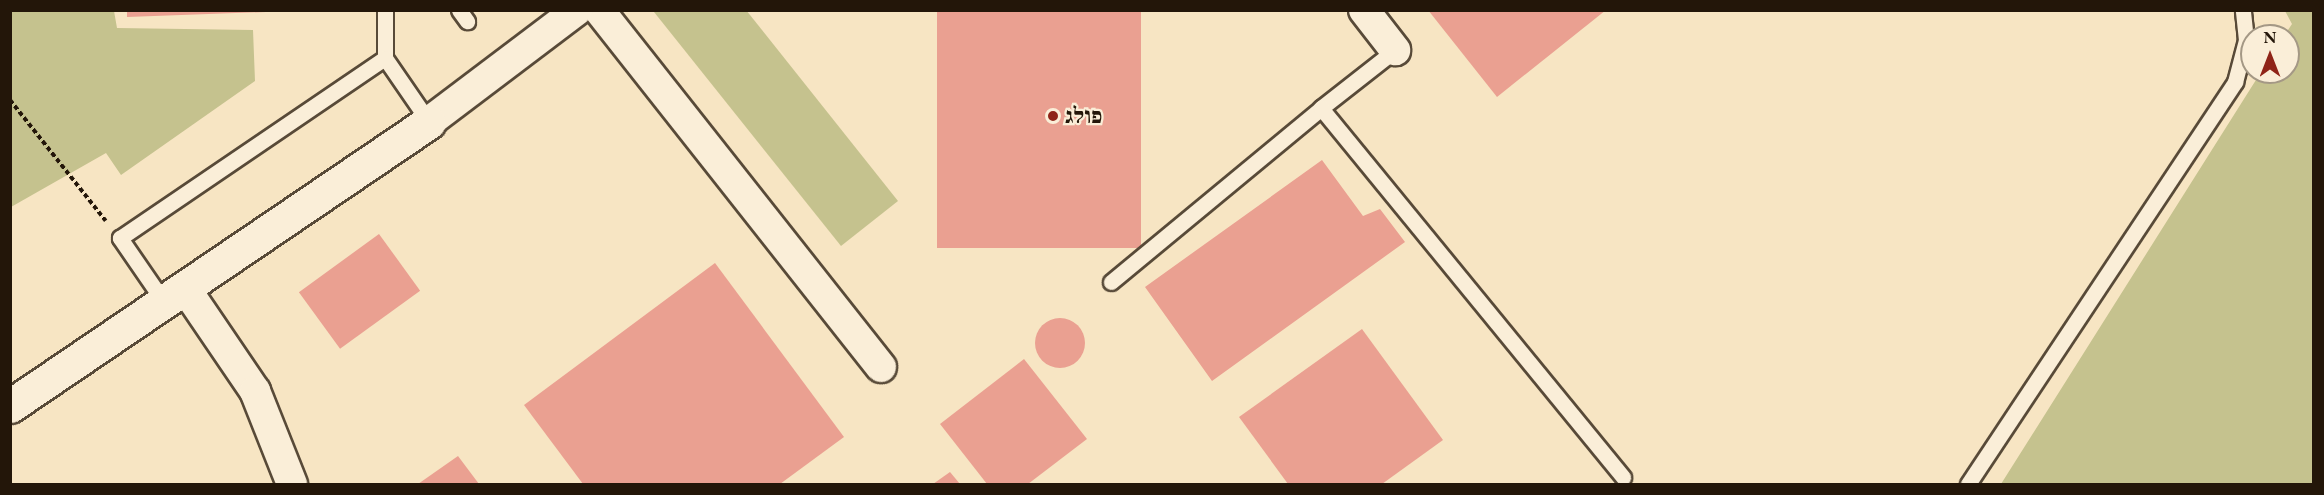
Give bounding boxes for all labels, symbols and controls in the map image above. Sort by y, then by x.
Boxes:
north arrow [2240,24,2300,84]
text: N [2264,27,2276,48]
place label: פולג [1065,103,1102,129]
marker: פולג [1046,109,1060,123]

